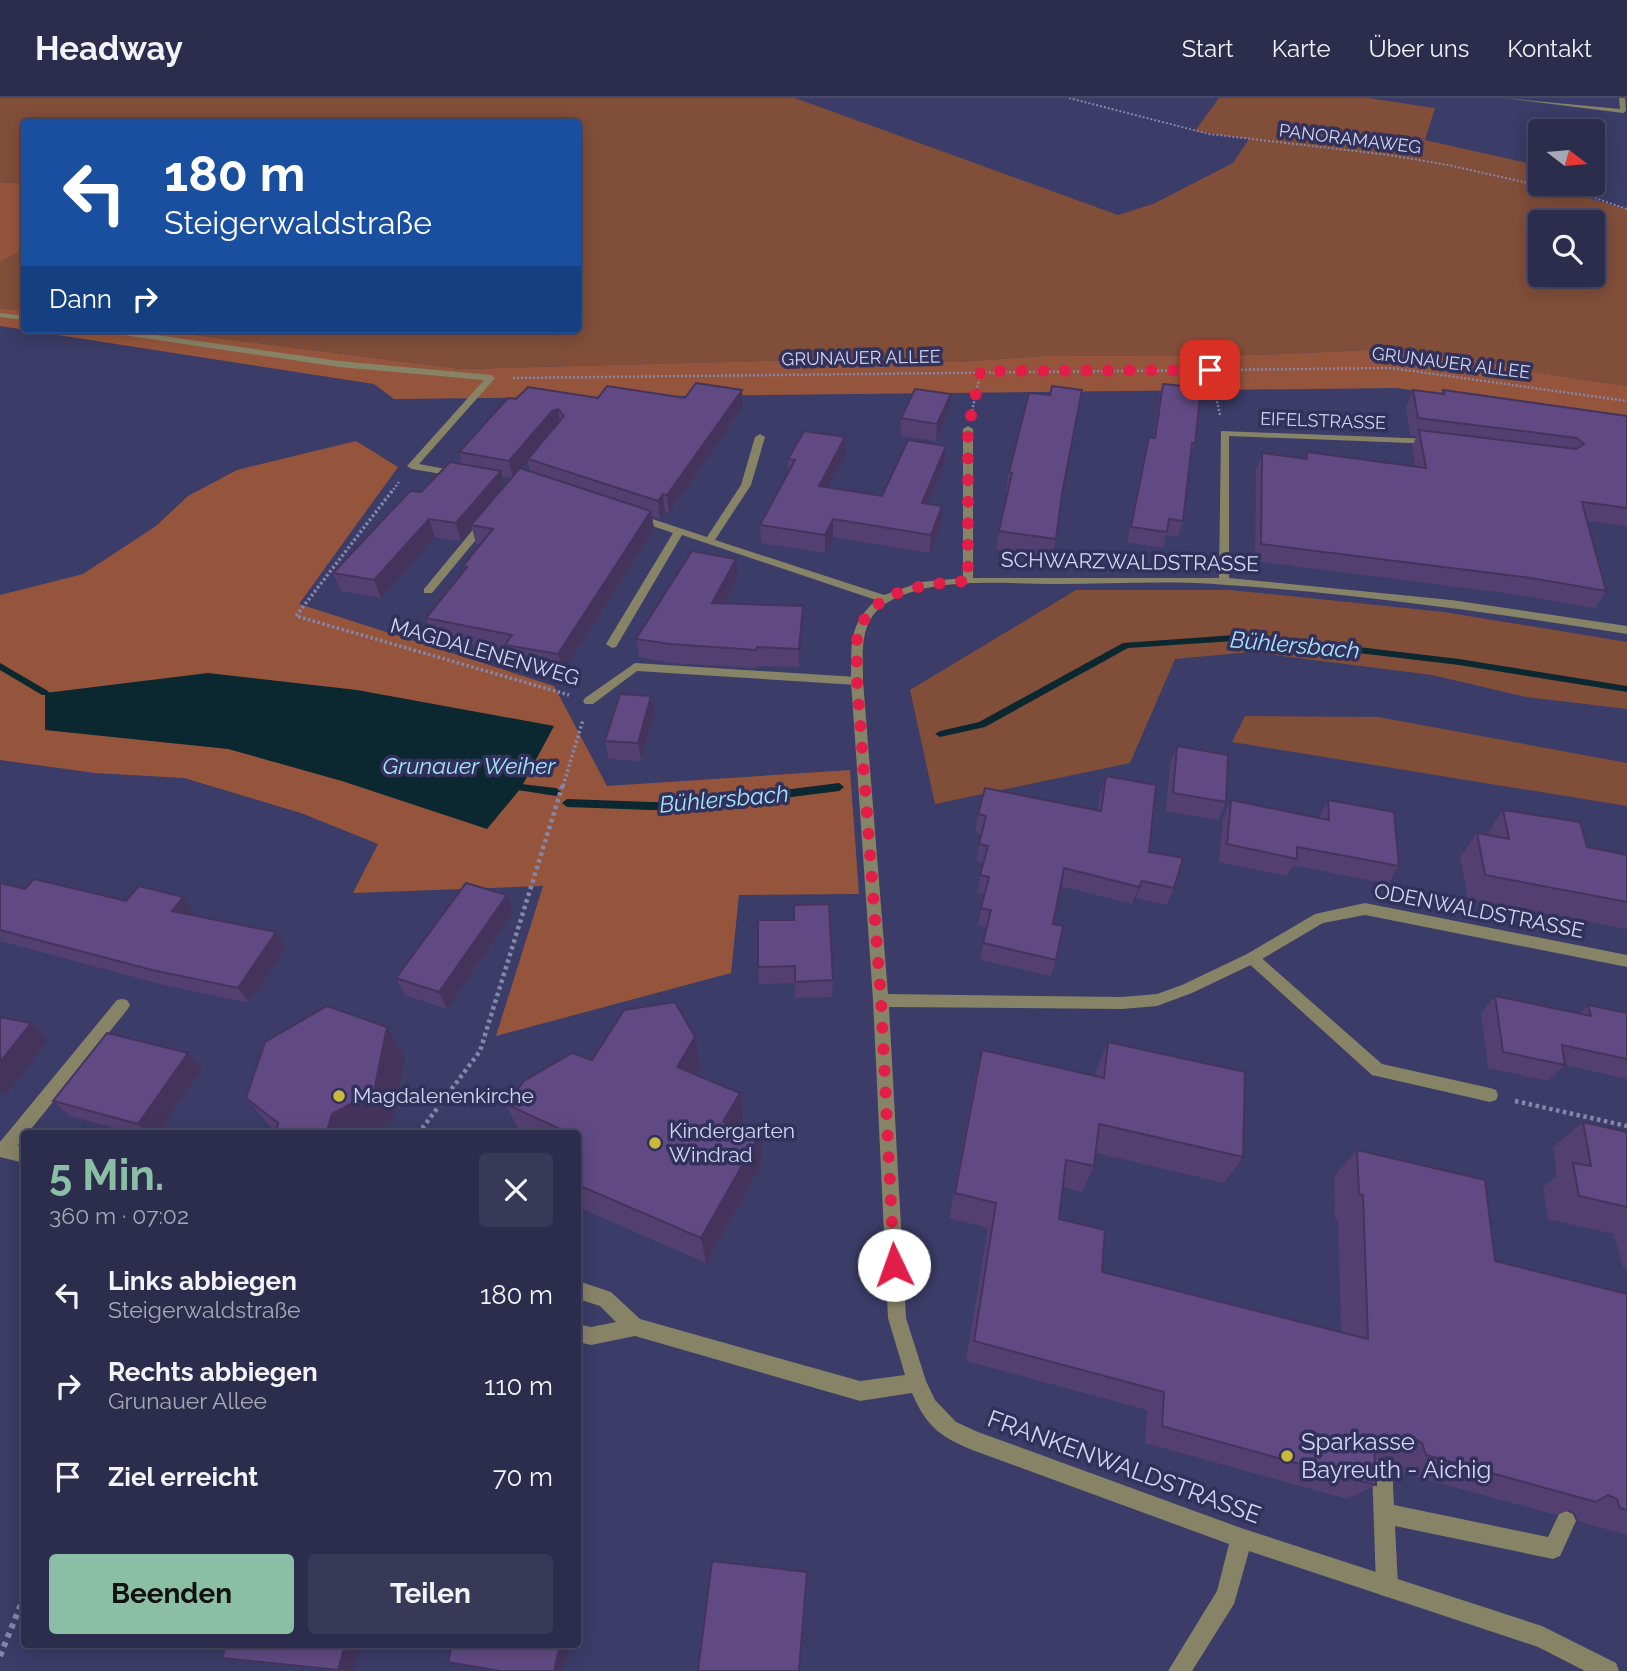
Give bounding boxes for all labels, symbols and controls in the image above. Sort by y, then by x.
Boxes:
text: Headway [35,29,183,68]
text: Start [1182,34,1234,63]
text: Karte [1272,34,1331,63]
text: Über uns [1369,34,1469,63]
text: Kontakt [1507,34,1592,63]
street label: PANORAMAWEG [1278,119,1422,158]
north arrow [1528,119,1605,196]
map controls [1528,119,1605,287]
text: 180 m [164,145,305,202]
icon: left [49,147,140,238]
text: Steigerwaldstraße [164,204,432,241]
button: search [1528,210,1605,287]
icon: right [126,280,164,318]
text: Dann [49,284,112,314]
pin [1180,340,1240,400]
street label: GRUNAUER ALLEE [1371,342,1531,383]
street label: GRUNAUER ALLEE [781,346,941,369]
icon: arrive [1191,351,1229,389]
street label: EIFELSTRASSE [1260,408,1386,433]
street label: SCHWARZWALDSTRASSE [1001,547,1259,576]
street label: MAGDALENENWEG [388,613,583,690]
water label: Bühlersbach [1229,625,1361,664]
water label: Grunauer Weiher [383,752,557,779]
water label: Bühlersbach [658,779,790,818]
street label: ODENWALDSTRASSE [1372,878,1586,943]
place label: Magdalenenkirche [353,1083,534,1108]
marker: Magdalenenkirche [331,1088,347,1104]
place label: Kindergarten Windrad [669,1118,795,1167]
marker: Kindergarten Windrad [647,1135,663,1151]
text: 5 Min. [49,1151,164,1200]
button: close [479,1153,553,1227]
text: 360 m · 07:02 [49,1202,189,1229]
position arrow [857,1228,931,1302]
text: Links abbiegen [108,1266,297,1296]
icon: left [49,1276,87,1314]
text: 180 m [480,1280,553,1310]
text: Steigerwaldstraße [108,1296,301,1323]
text: Rechts abbiegen [108,1357,318,1387]
icon: right [49,1367,87,1405]
text: 110 m [484,1371,553,1401]
text: Grunauer Allee [108,1387,267,1414]
street label: FRANKENWALDSTRASSE [984,1404,1265,1530]
place label: Sparkasse Bayreuth - Aichig [1301,1427,1491,1484]
marker: Sparkasse Bayreuth - Aichig [1279,1448,1295,1464]
icon: arrive [49,1458,87,1496]
text: Ziel erreicht [108,1462,258,1492]
text: 70 m [493,1462,553,1492]
button: Beenden [49,1554,294,1634]
button: Teilen [308,1554,553,1634]

